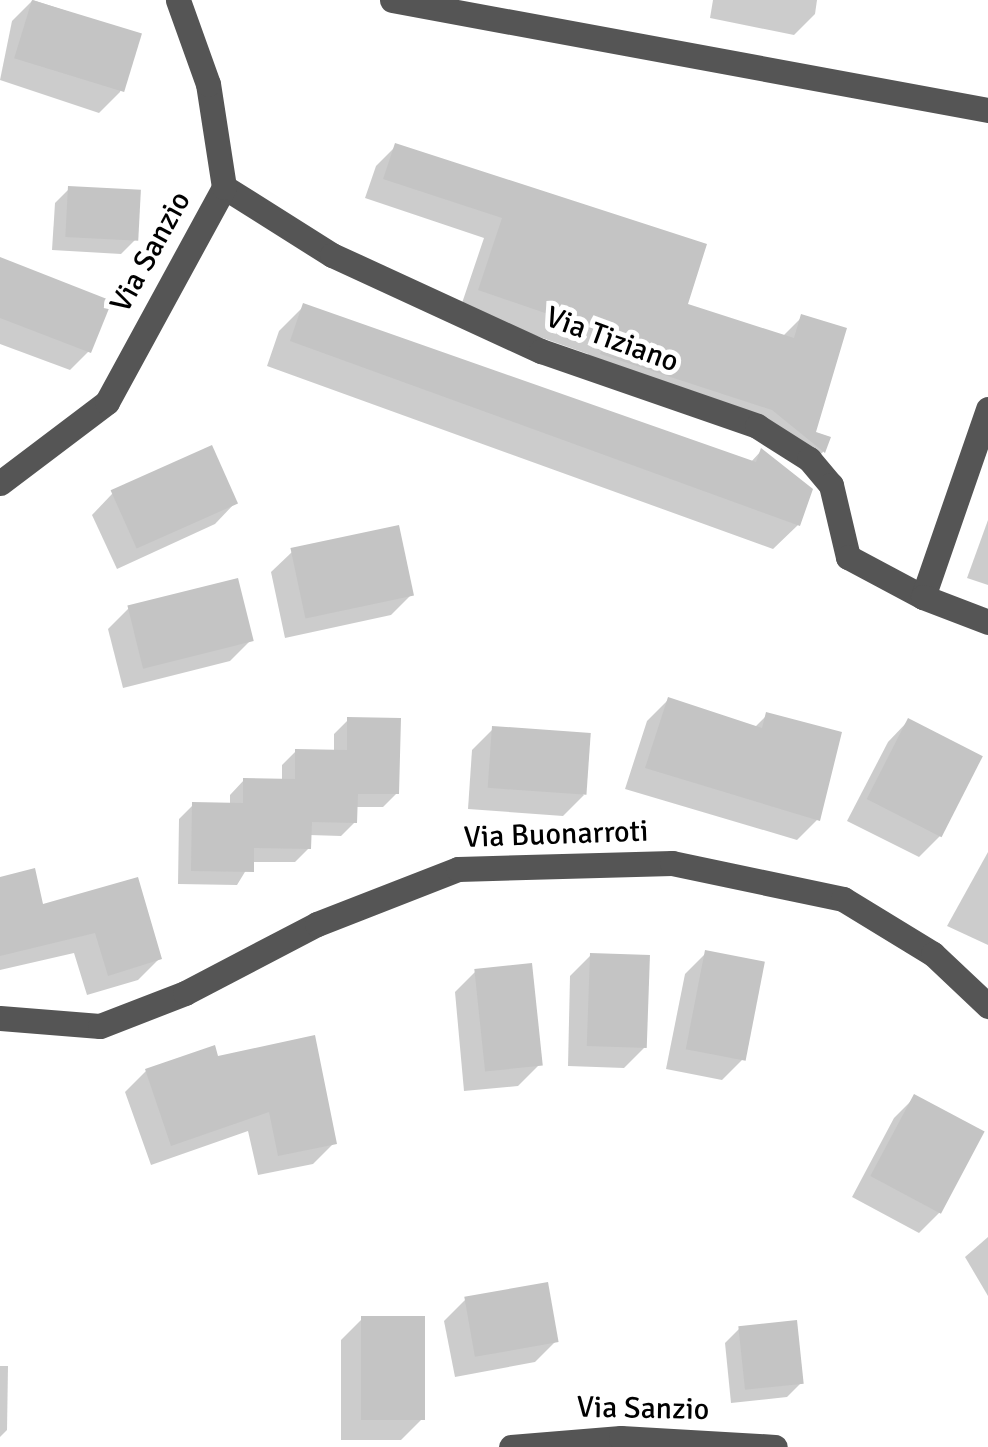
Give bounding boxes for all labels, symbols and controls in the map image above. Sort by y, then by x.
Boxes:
street label: Via Sanzio [103,185,199,319]
street label: Via Tiziano [541,299,683,381]
street label: Via Buonarroti [463,814,649,856]
street label: Via Sanzio [576,1390,710,1428]

